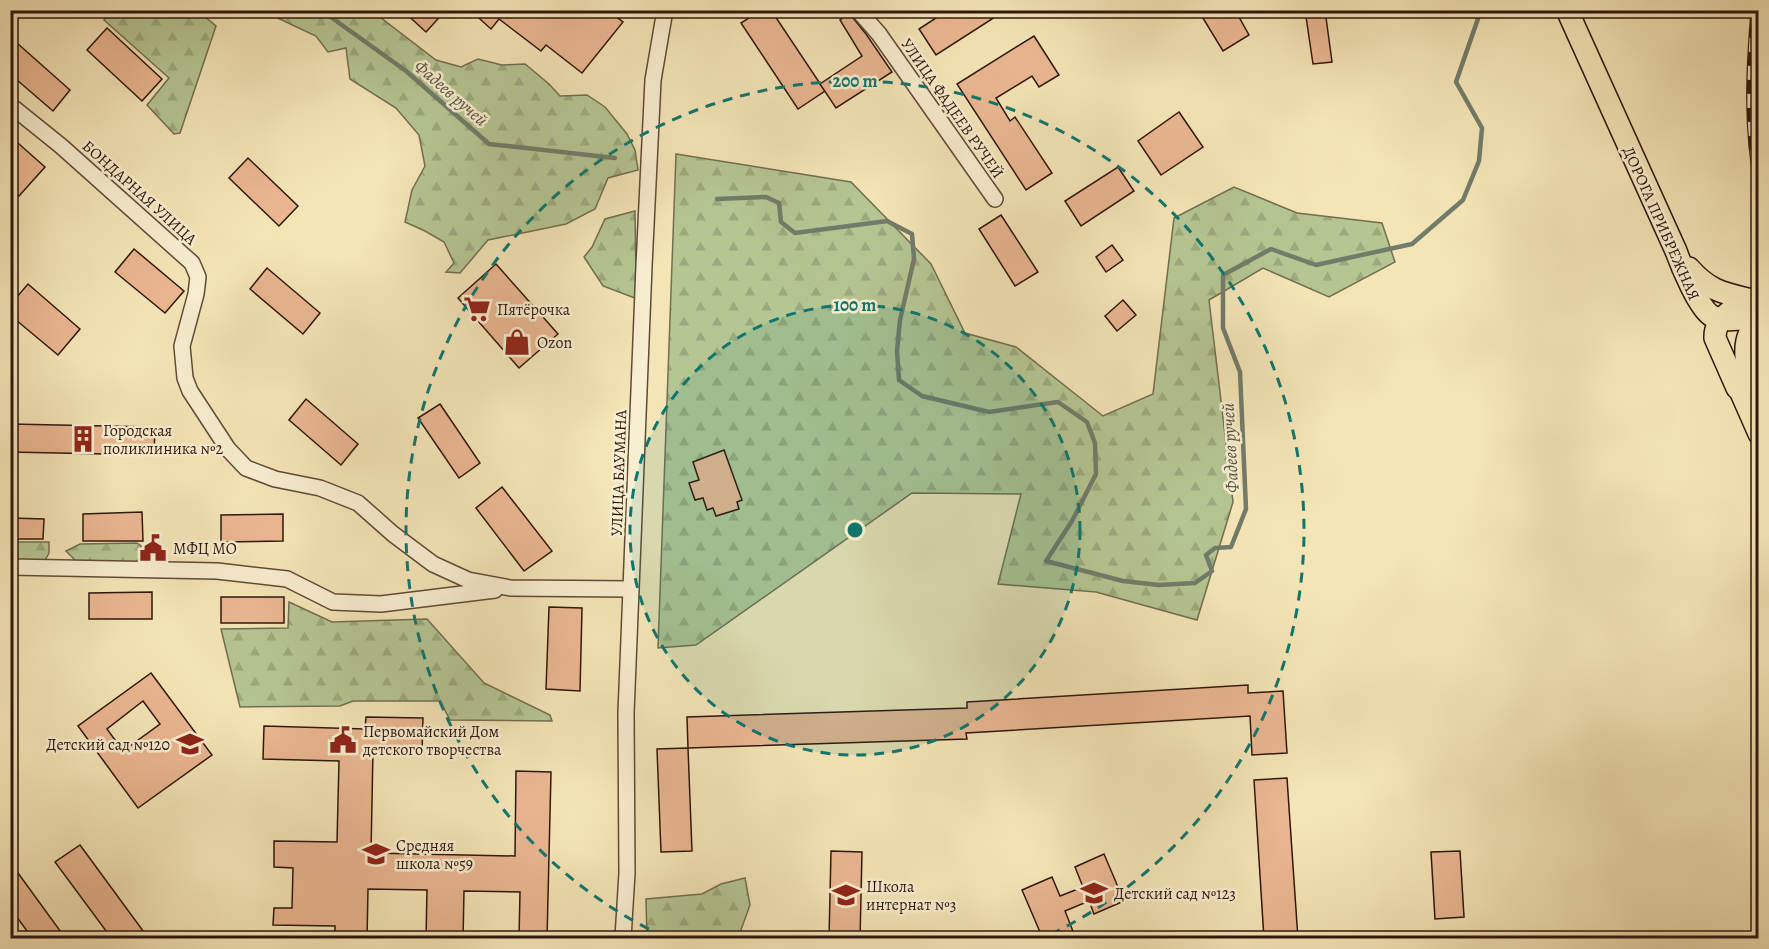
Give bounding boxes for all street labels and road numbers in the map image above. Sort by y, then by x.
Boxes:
street label: УЛИЦА ФАДЕЕВ РУЧЕЙ [895,34,1009,183]
street label: БОНДАРНАЯ УЛИЦА [77,135,202,251]
street label: ДОРОГА ПРИБРЕЖНАЯ [1617,143,1705,304]
street label: УЛИЦА БАУМАНА [606,409,632,537]

